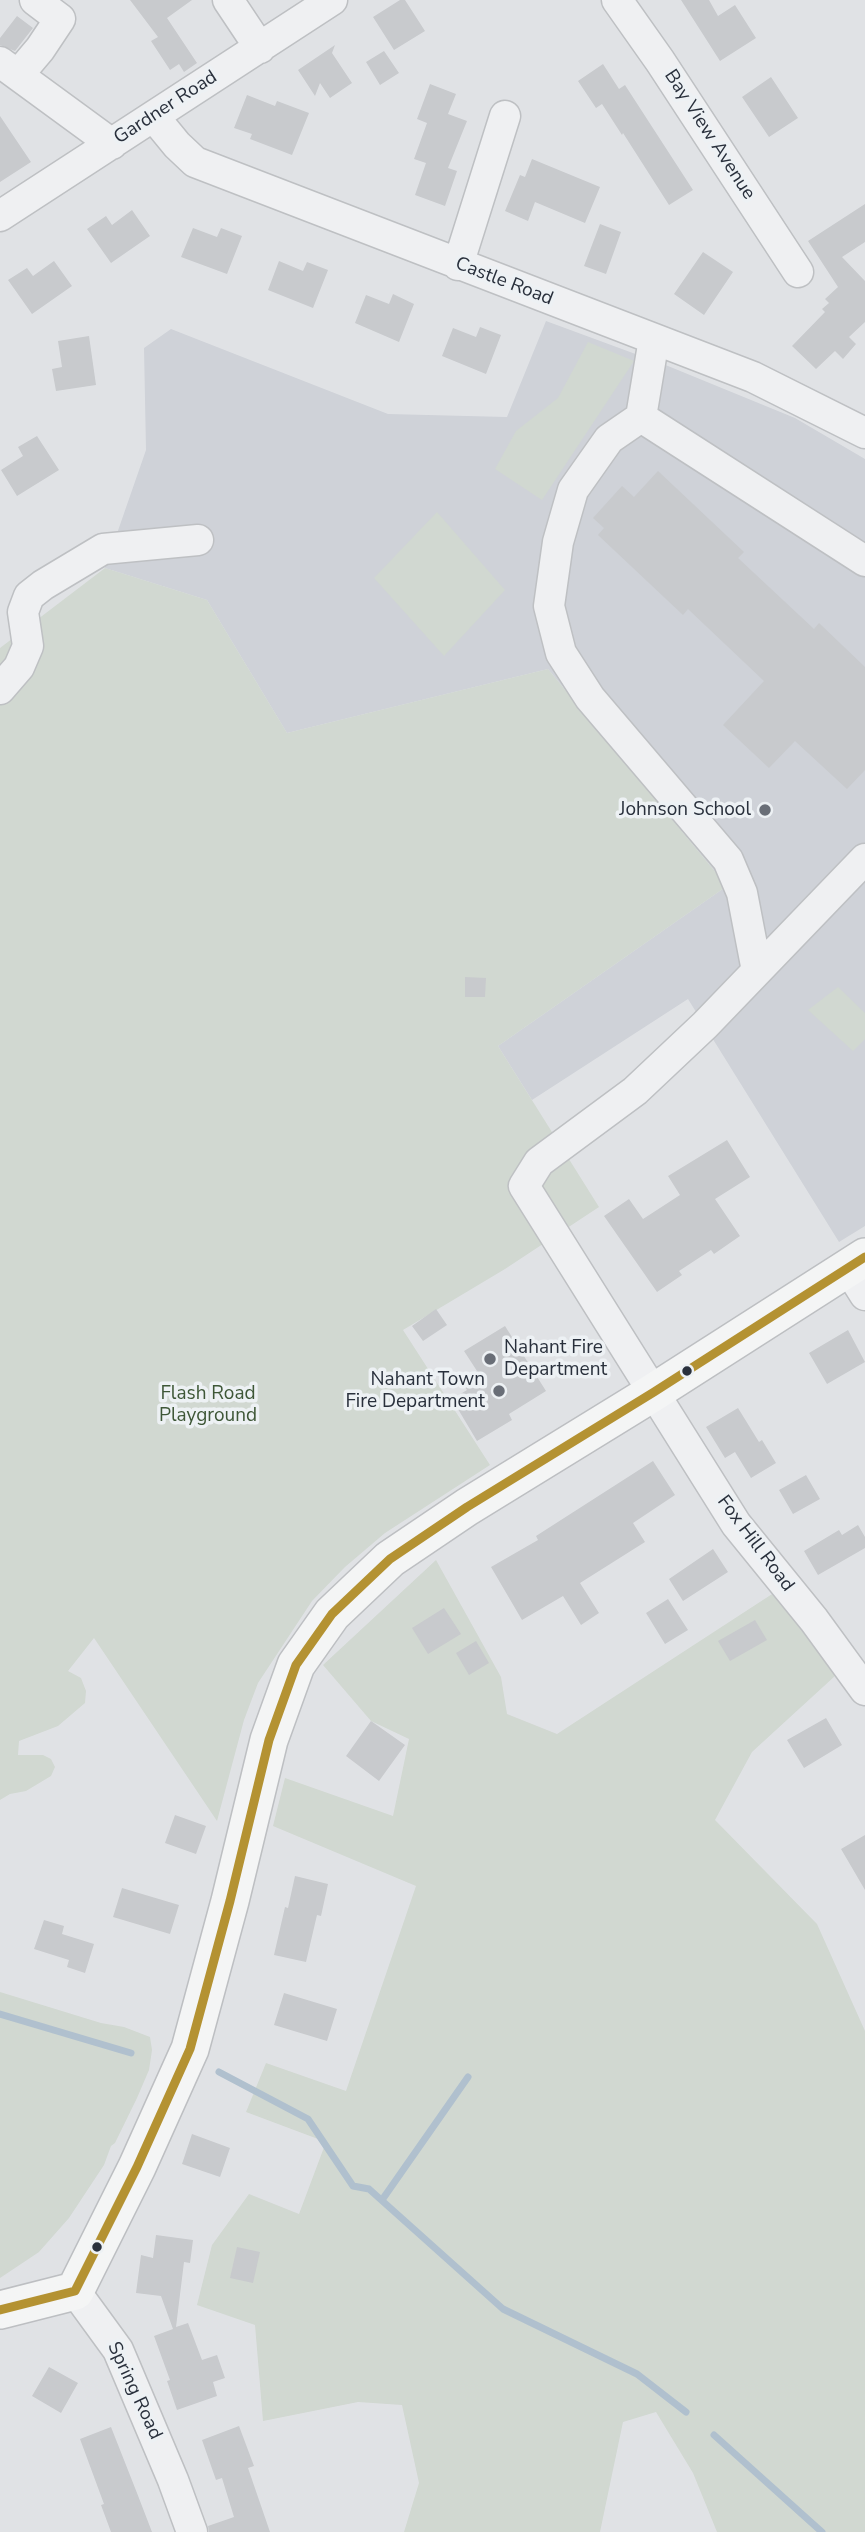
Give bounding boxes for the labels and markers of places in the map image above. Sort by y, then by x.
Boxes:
place label: Johnson School [619,799,751,821]
marker: Johnson School [757,802,773,818]
place label: Nahant Fire Department [504,1337,607,1381]
marker: Nahant Fire Department [482,1351,498,1367]
unlabelled marker [680,1364,694,1378]
place label: Nahant Town Fire Department [345,1369,485,1413]
marker: Nahant Town Fire Department [491,1383,507,1399]
unlabelled marker [90,2240,104,2254]

